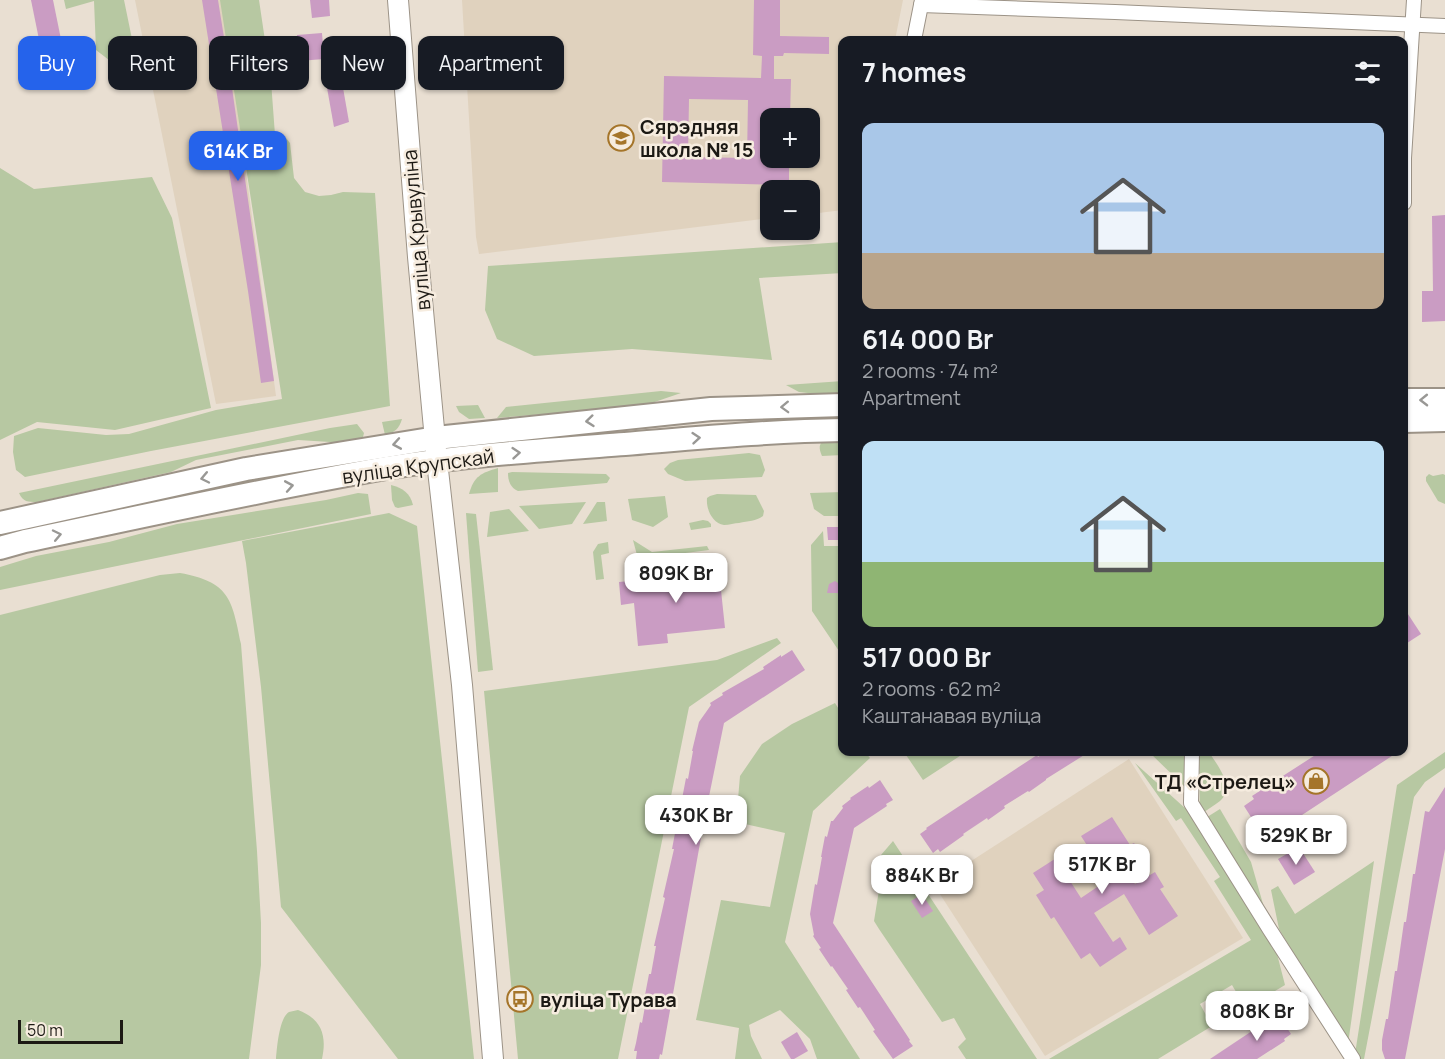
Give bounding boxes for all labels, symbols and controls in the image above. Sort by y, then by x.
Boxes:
chip: Buy [18,36,96,90]
chip: Rent [108,36,197,90]
chip: Filters [209,36,309,90]
chip: New [321,36,406,90]
chip: Apartment [418,36,564,90]
text: 7 homes [862,54,966,90]
icon: filters [1351,56,1384,89]
map controls [760,108,820,240]
button: + [760,108,820,168]
place label: Сярэдняя школа № 15 [640,113,753,163]
school or university icon: Сярэдняя школа № 15 [606,123,636,153]
pin: 614K Br [183,131,293,182]
text: 614K Br [203,137,273,164]
street label: вуліца Крывуліна [396,148,436,312]
icon: home [1069,162,1177,270]
button: − [760,180,820,240]
text: 614 000 Br [862,321,993,357]
text: 2 rooms · 74 m² [862,357,998,384]
text: Apartment [862,384,961,411]
one-way arrow [1420,394,1429,406]
one-way arrow [780,400,789,413]
one-way arrow [586,414,595,427]
one-way arrow [691,432,700,445]
one-way arrow [392,438,401,450]
street label: вуліца Крупскай [340,442,496,490]
one-way arrow [511,446,520,459]
one-way arrow [200,471,210,484]
icon: home [1069,480,1177,588]
one-way arrow [284,481,294,493]
one-way arrow [52,529,62,542]
pin: 809K Br [621,553,731,604]
text: 809K Br [639,559,713,586]
text: 517 000 Br [862,639,991,675]
text: 2 rooms · 62 m² [862,675,1001,702]
text: Каштанавая вуліца [862,702,1041,729]
shop icon: ТД «Стрелец» [1301,766,1331,796]
place label: ТД «Стрелец» [1155,768,1296,795]
pin: 430K Br [641,795,751,846]
text: 430K Br [659,801,733,828]
pin: 529K Br [1241,815,1351,866]
text: 529K Br [1260,821,1332,848]
pin: 517K Br [1047,844,1157,895]
text: 517K Br [1068,850,1136,877]
pin: 884K Br [867,855,977,906]
text: 884K Br [885,861,959,888]
bus stop icon: вуліца Турава [505,984,535,1014]
place label: вуліца Турава [540,986,677,1013]
pin: 808K Br [1202,991,1312,1042]
text: 808K Br [1220,997,1294,1024]
scale bar [18,1017,123,1044]
text: 50 m [27,1019,63,1041]

